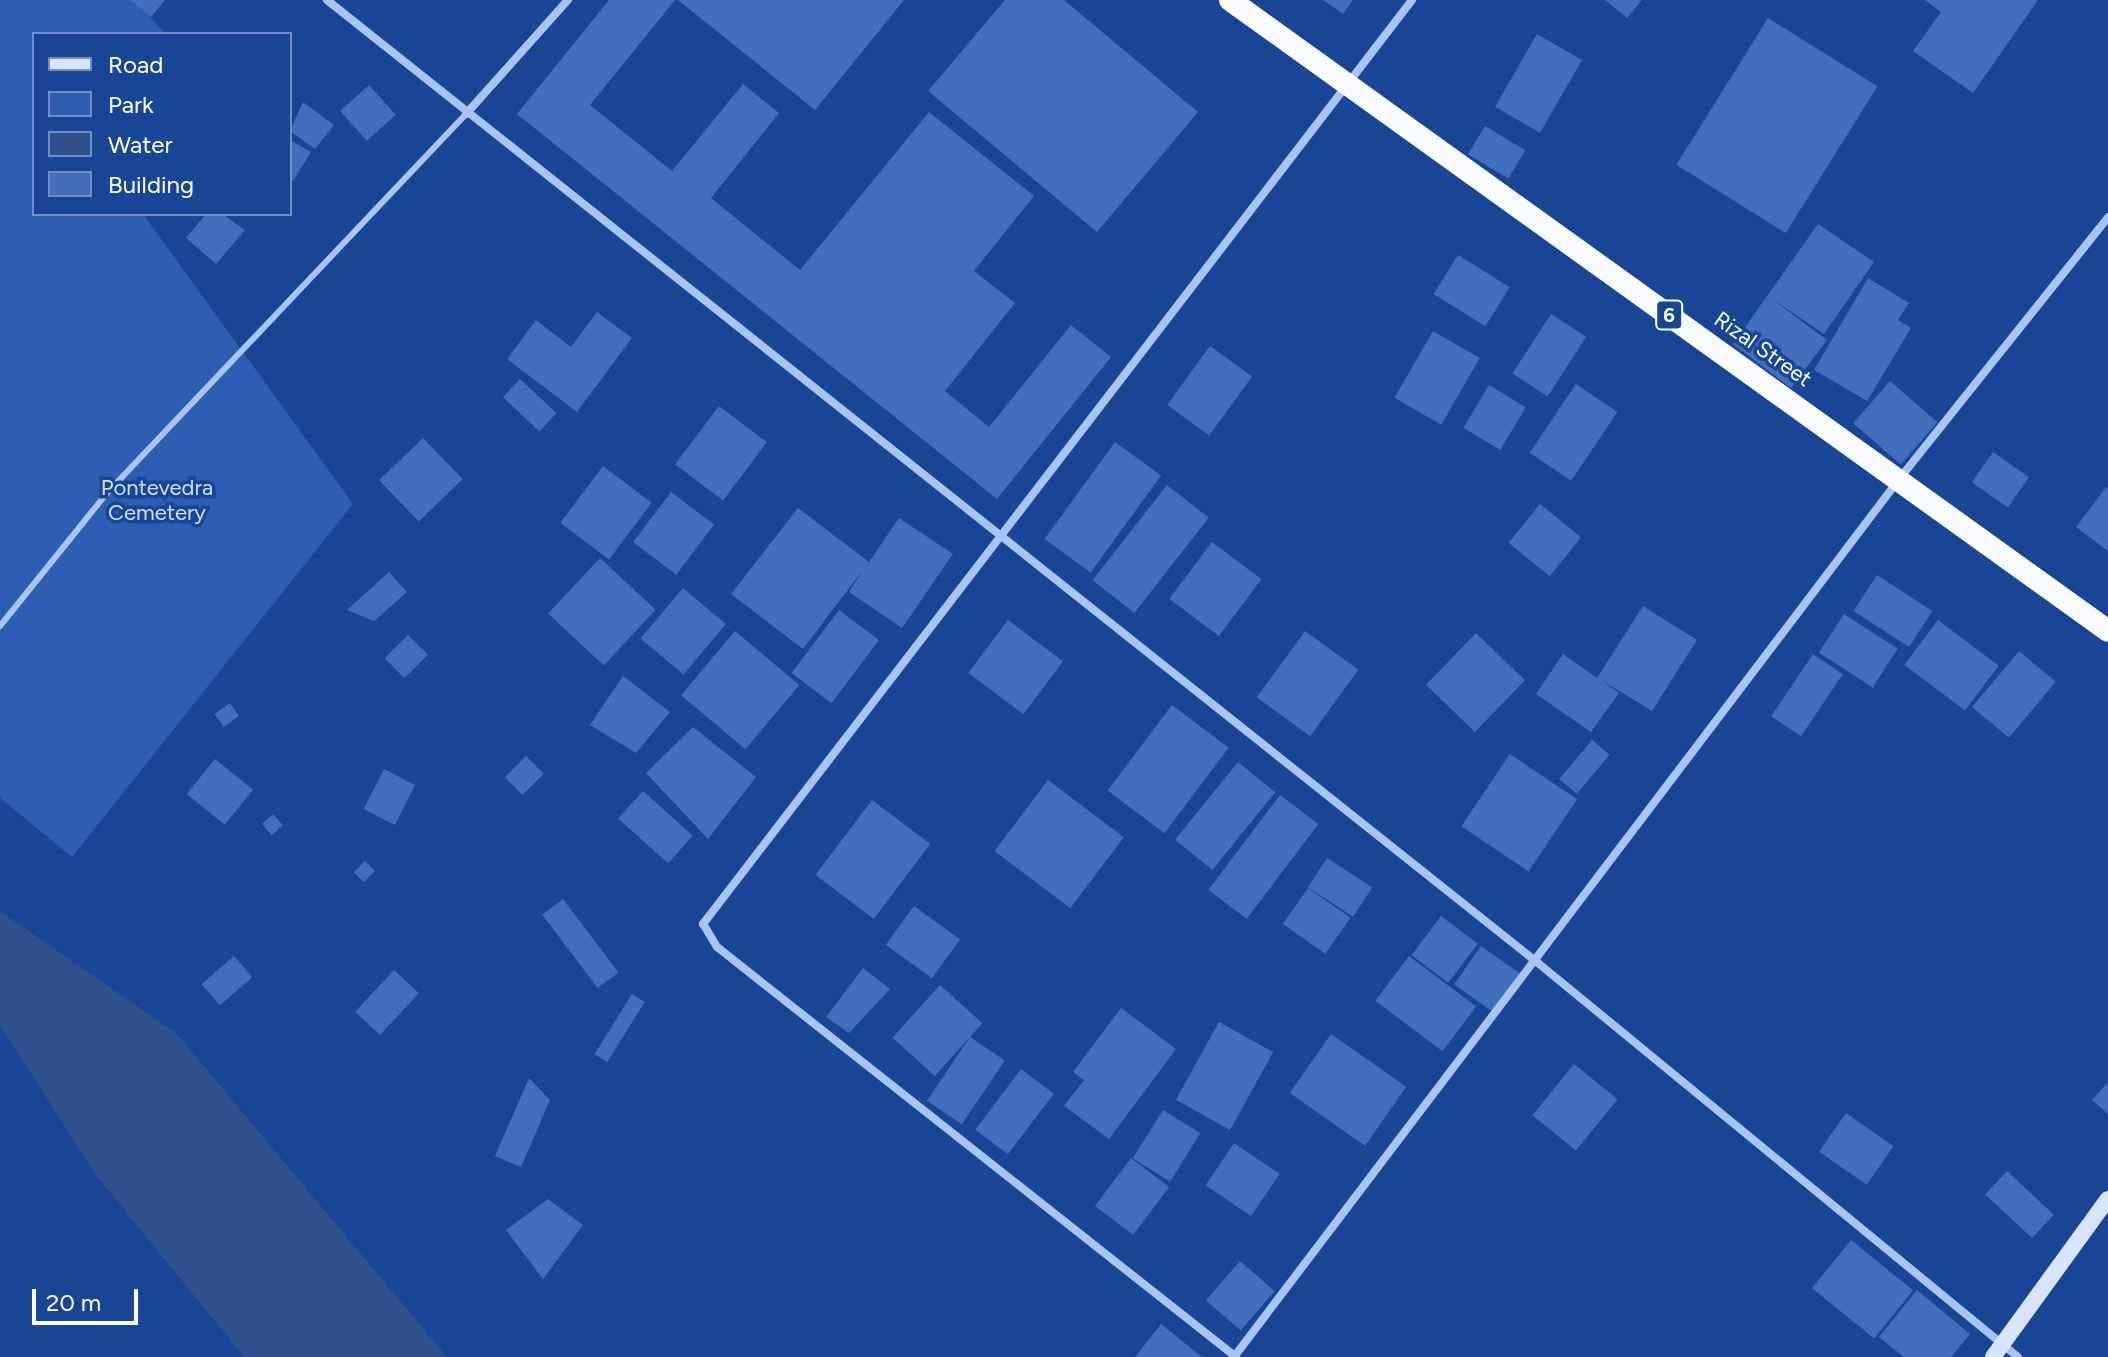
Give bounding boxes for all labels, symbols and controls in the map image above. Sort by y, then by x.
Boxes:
legend [32,32,292,216]
text: Road [108,50,163,79]
text: Park [108,90,154,119]
text: Water [108,130,173,159]
text: Building [108,170,194,199]
road number: 6 [1655,299,1683,331]
street label: Rizal Street [1709,306,1817,392]
park label: Pontevedra Cemetery [101,474,213,526]
scale bar [36,1273,142,1323]
text: 20 m [46,1288,101,1317]

